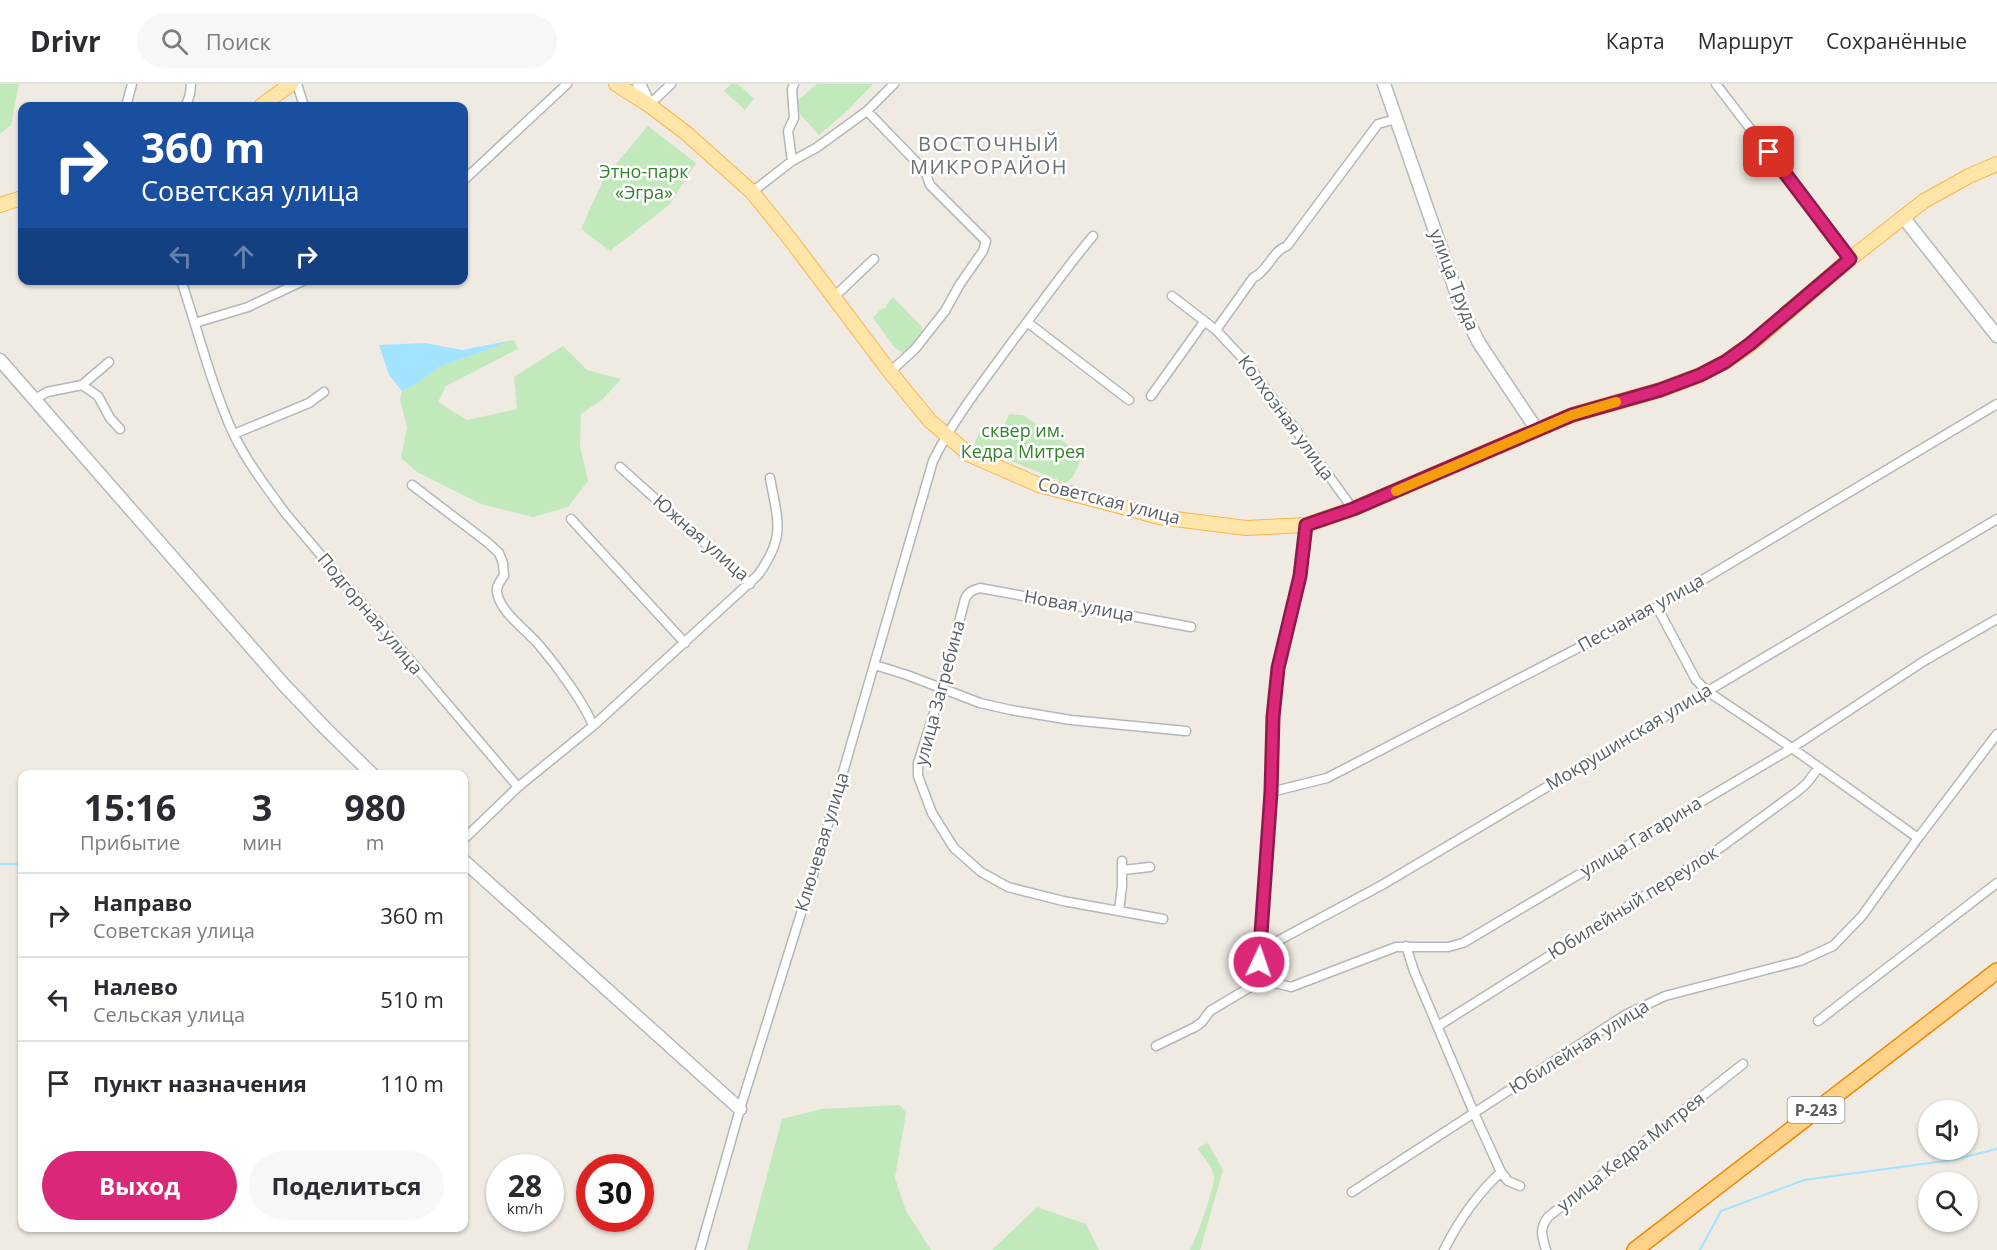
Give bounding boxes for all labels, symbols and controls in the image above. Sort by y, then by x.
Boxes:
search box [137,14,557,68]
text: Drivr [30,22,101,60]
icon: search [158,25,191,58]
text: Поиск [206,26,271,56]
text: Карта [1606,27,1665,55]
text: Маршрут [1698,27,1793,55]
text: Сохранённые [1826,27,1967,55]
text: 360 m [141,118,265,175]
icon: right [42,126,120,204]
pin [1743,126,1794,177]
district label: ВОСТОЧНЫЙ МИКРОРАЙОН [910,130,1068,180]
icon: arrive [1752,135,1785,168]
park label: Этно-парк «Эгра» [599,159,689,204]
text: Советская улица [141,172,360,209]
street label: улица Труда [1425,225,1485,334]
icon: left [164,240,197,273]
icon: ahead [227,240,260,273]
icon: right [290,240,323,273]
street label: Колхозная улица [1233,350,1340,485]
park label: сквер им. Кедра Митрея [961,418,1085,463]
street label: Советская улица [1036,471,1183,529]
street label: Южная улица [648,489,755,586]
street label: Подгорная улица [313,547,429,679]
street label: Песчаная улица [1573,567,1708,657]
street label: Новая улица [1022,584,1136,626]
street label: улица Загребина [908,617,970,768]
street label: Мокрушинская улица [1541,677,1716,795]
street label: Ключевая улица [788,769,854,914]
text: 15:16 [84,783,176,832]
text: 3 [252,783,272,832]
text: 980 [344,783,406,832]
street label: улица Гагарина [1575,790,1706,882]
text: Прибытие [80,829,180,856]
text: мин [242,829,282,856]
text: m [366,829,384,856]
street label: Юбилейный переулок [1543,840,1723,964]
text: Направо [93,887,192,917]
icon: right [42,899,75,932]
text: 360 m [380,900,444,930]
text: Советская улица [93,917,255,944]
position arrow [1227,930,1291,994]
text: Налево [93,971,178,1001]
icon: left [42,983,75,1016]
text: 510 m [380,984,444,1014]
street label: Юбилейная улица [1504,993,1653,1099]
text: Сельская улица [93,1001,245,1028]
icon: arrive [42,1067,75,1100]
text: Пункт назначения [93,1068,307,1098]
text: 110 m [380,1068,444,1098]
street label: улица Кедра Митрея [1552,1086,1709,1216]
road number: Р-243 [1788,1097,1844,1123]
map controls [1918,1100,1978,1232]
button: sound [1918,1100,1978,1160]
button: Выход [42,1151,237,1220]
button: Поделиться [249,1151,444,1220]
speed limit sign: 30 [576,1154,654,1232]
text: 28 [508,1165,542,1206]
button: search [1918,1172,1978,1232]
text: km/h [507,1198,543,1218]

